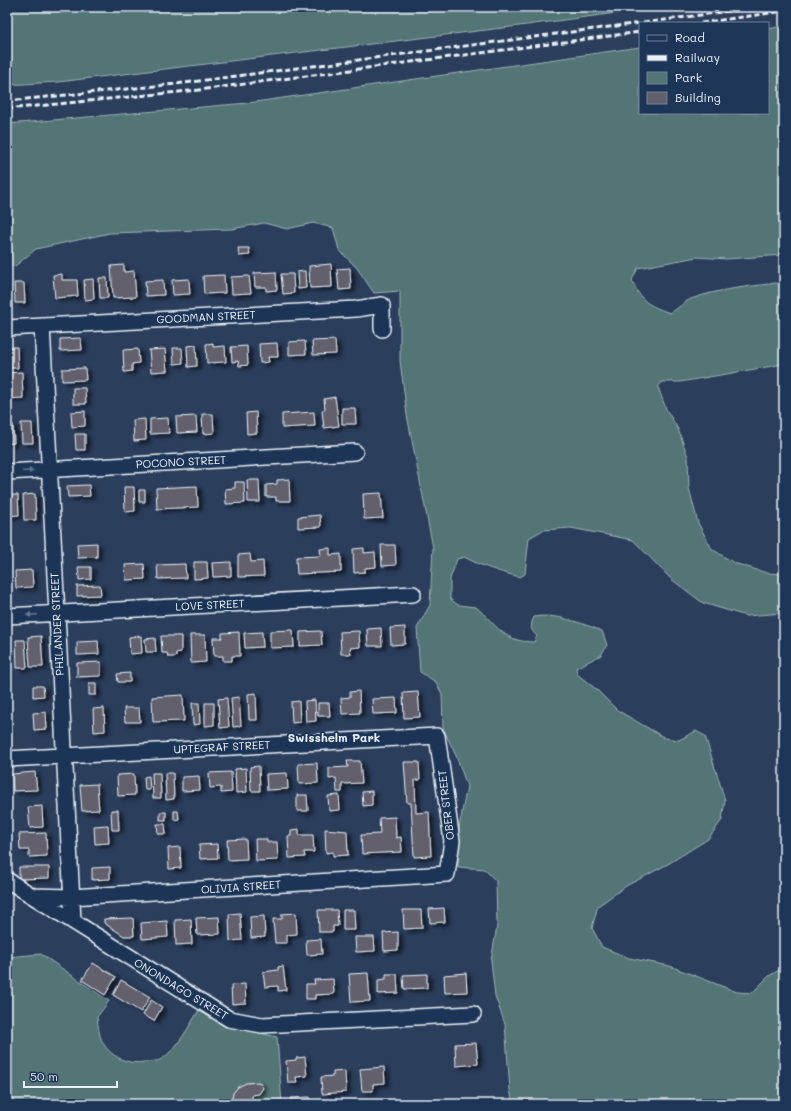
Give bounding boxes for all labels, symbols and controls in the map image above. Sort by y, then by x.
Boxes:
legend [639,22,769,114]
text: Road [675,29,705,45]
text: Railway [675,49,720,65]
text: Park [675,69,702,85]
text: Building [675,89,721,105]
street label: GOODMAN STREET [156,306,256,327]
street label: POCONO STREET [135,452,227,471]
one-way arrow [22,467,34,474]
street label: PHILANDER STREET [46,572,67,676]
street label: LOVE STREET [175,595,245,614]
one-way arrow [25,612,38,618]
district label: Swisshelm Park [288,729,380,745]
street label: UPTEGRAF STREET [173,736,271,757]
street label: OBER STREET [434,769,457,841]
street label: OLIVIA STREET [200,876,282,897]
street label: ONONDAGO STREET [131,955,231,1023]
scale bar [24,1063,117,1089]
text: 50 m [30,1068,58,1084]

